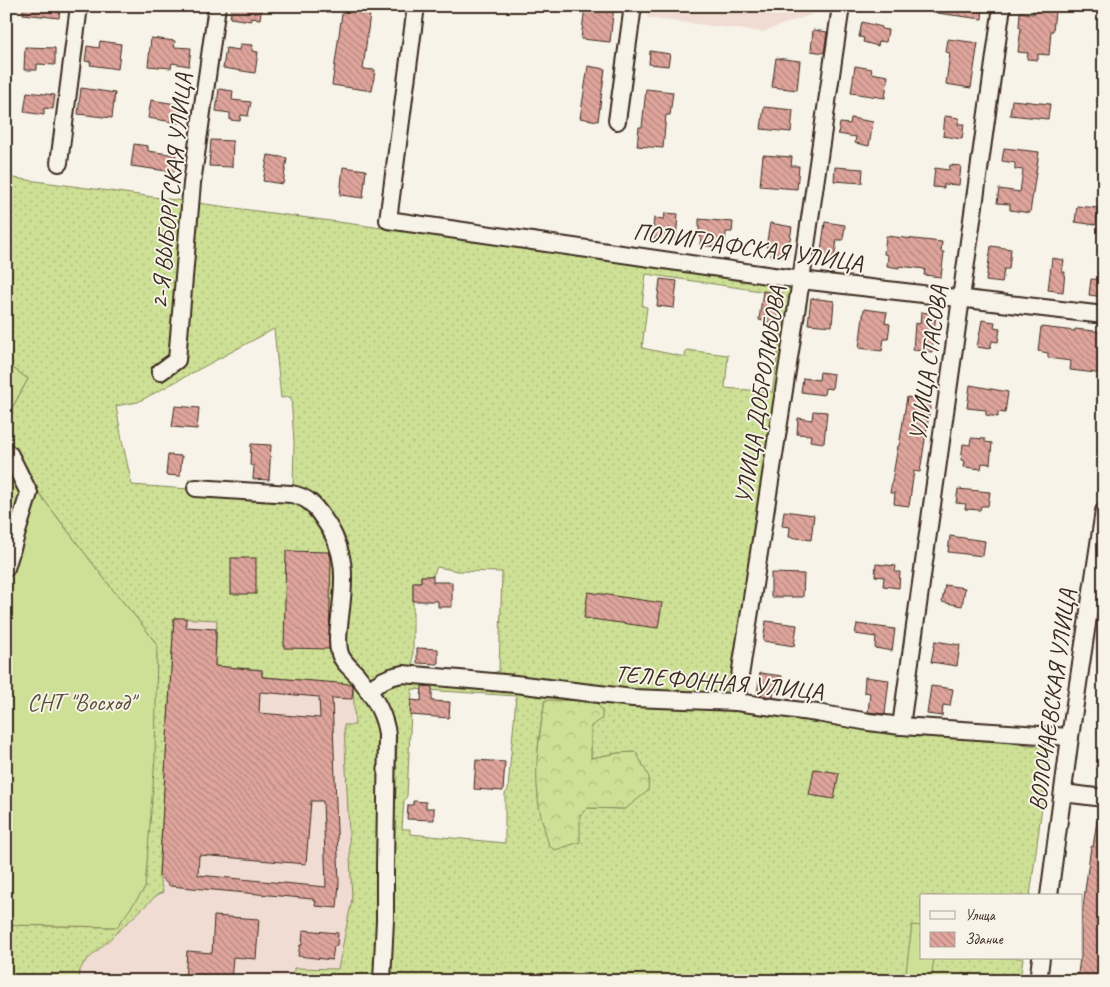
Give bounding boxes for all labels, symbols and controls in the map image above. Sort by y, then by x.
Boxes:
street label: 2-Я ВЫБОРГСКАЯ УЛИЦА [144,71,198,310]
street label: ПОЛИГРАФСКАЯ УЛИЦА [631,216,866,278]
street label: УЛИЦА ДОБРОЛЮБОВА [728,283,792,506]
street label: УЛИЦА СТАСОВА [902,283,954,442]
street label: ВОЛОЧАЕВСКАЯ УЛИЦА [1022,586,1083,813]
street label: ТЕЛЕФОННАЯ УЛИЦА [614,658,825,706]
park label: СНТ "Восход" [27,687,140,717]
legend [920,894,1082,960]
text: Улица [965,906,996,925]
text: Здание [965,930,1004,949]

